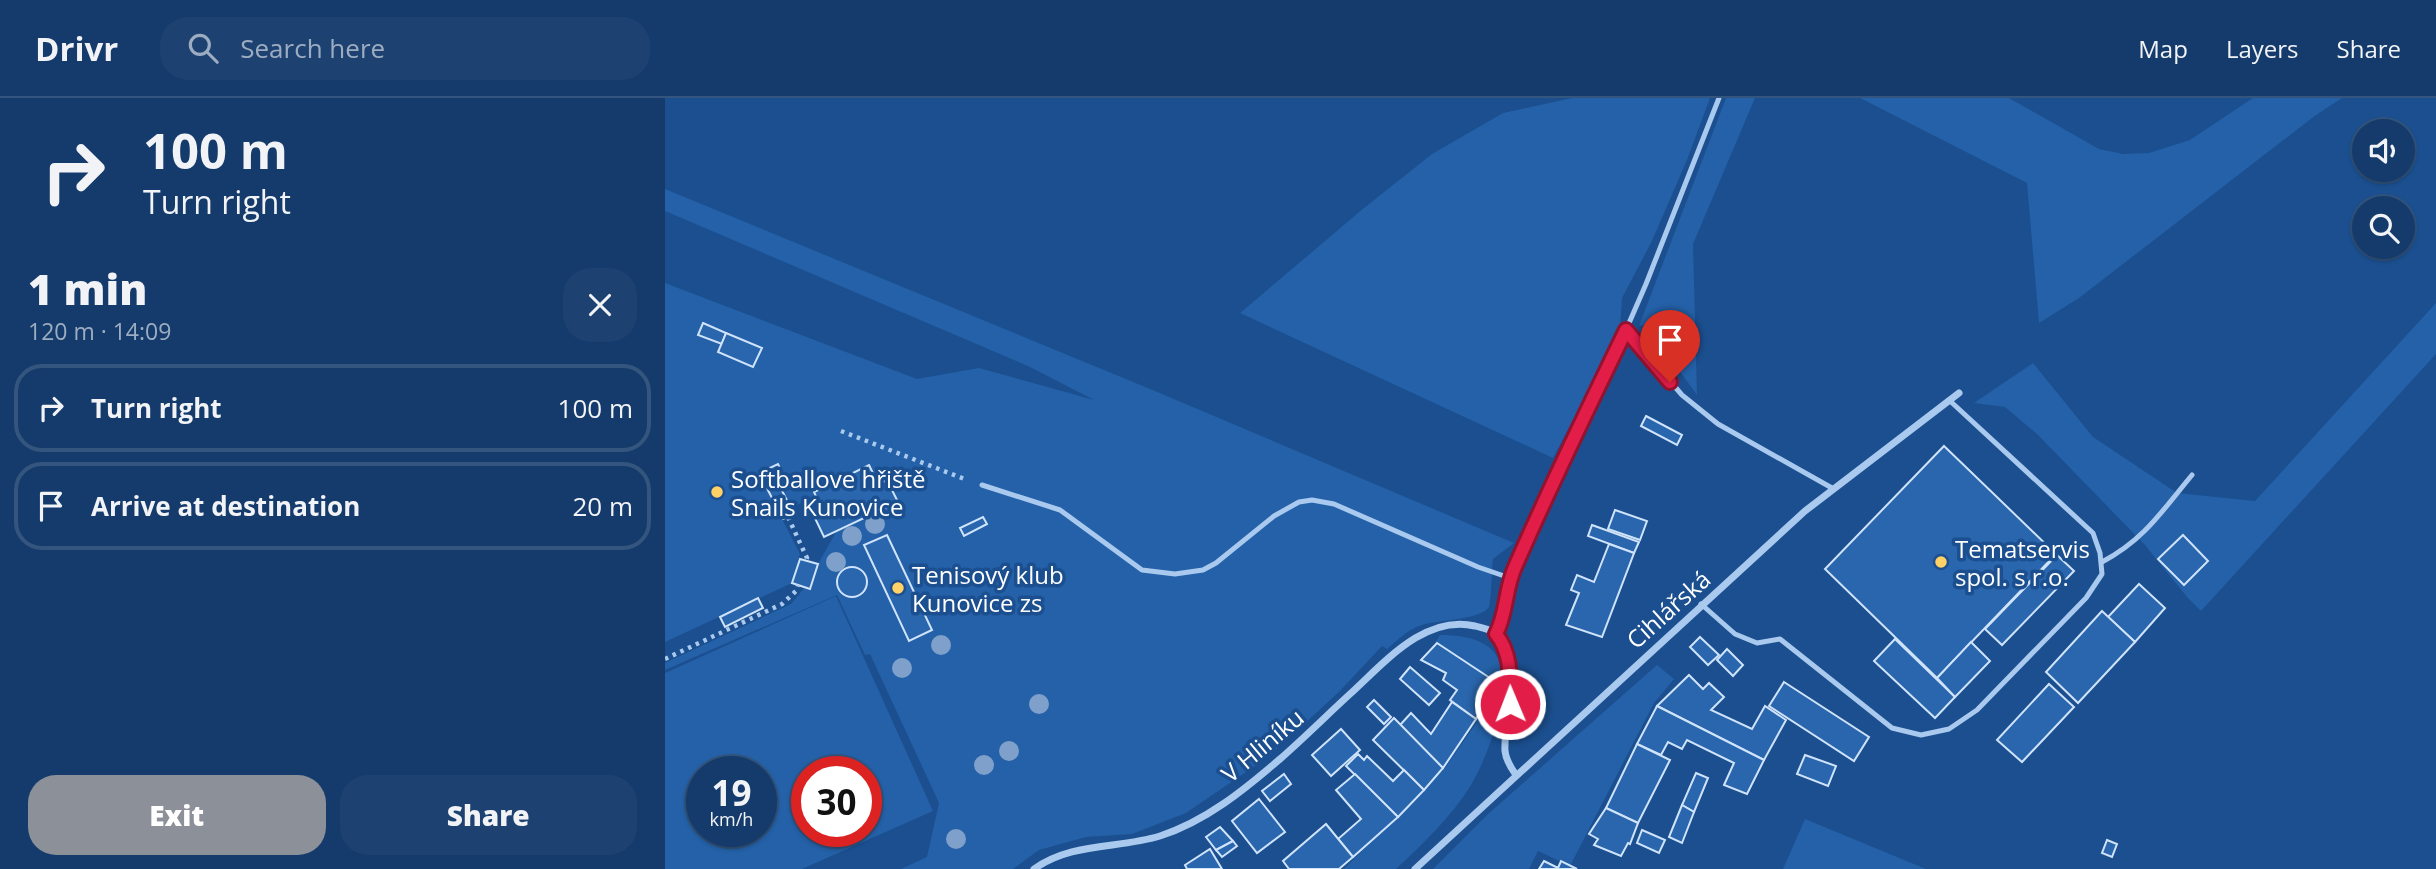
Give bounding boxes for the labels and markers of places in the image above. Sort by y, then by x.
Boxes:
pin [1640,310,1700,382]
place label: Softballove hřiště Snails Kunovice [731,462,926,523]
marker: Softballove hřiště Snails Kunovice [709,484,725,500]
place label: Tematservis spol. s r.o. [1955,532,2090,593]
marker: Tematservis spol. s r.o. [1933,554,1949,570]
place label: Tenisový klub Kunovice zs [912,558,1064,619]
marker: Tenisový klub Kunovice zs [890,580,906,596]

